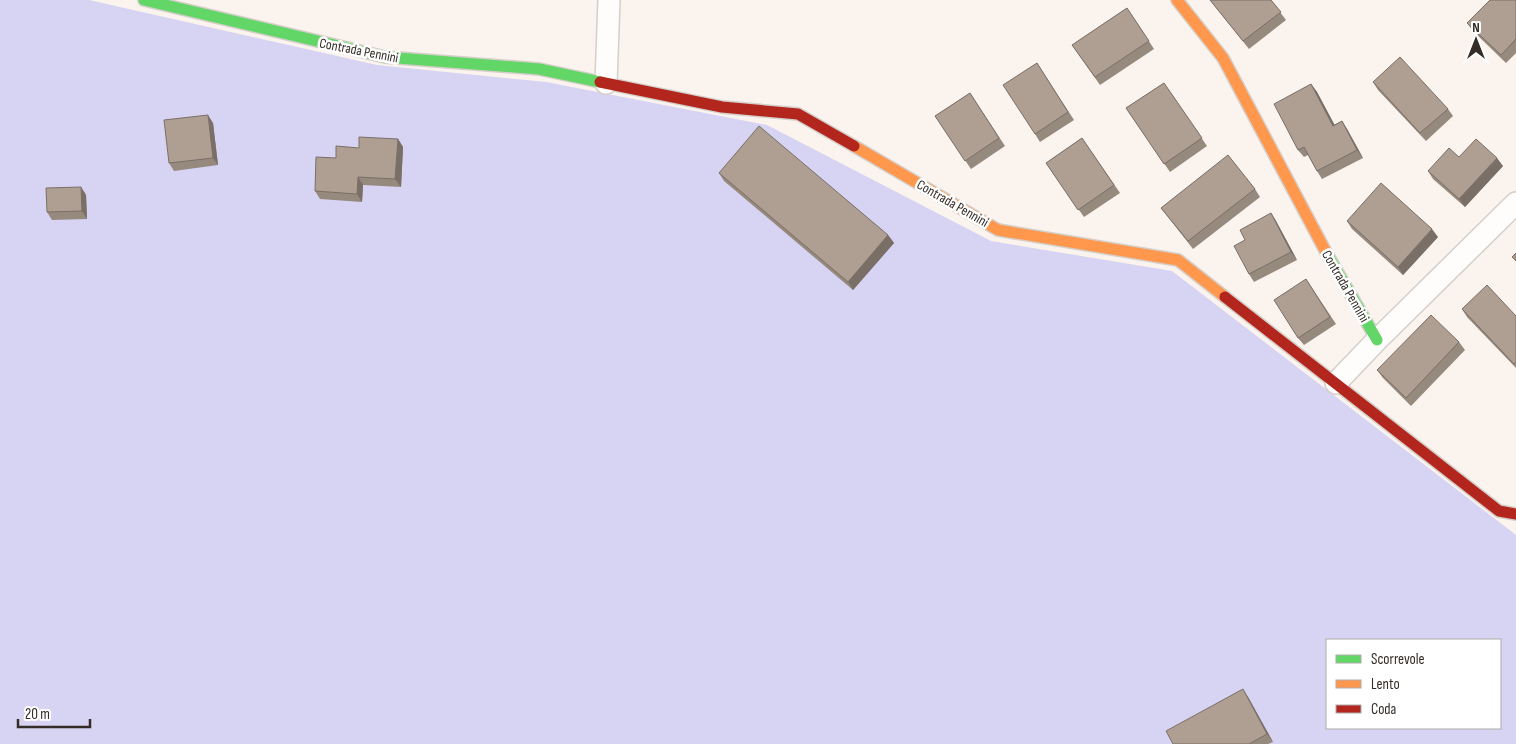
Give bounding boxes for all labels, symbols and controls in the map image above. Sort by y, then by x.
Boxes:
north arrow [1451,15,1501,65]
text: N [1472,19,1480,36]
street label: Contrada Pennini [318,34,400,66]
street label: Contrada Pennini [914,176,992,231]
street label: Contrada Pennini [1318,247,1373,325]
legend [1326,639,1501,729]
text: Scorrevole [1371,650,1425,669]
text: Lento [1371,675,1400,694]
scale bar [18,696,90,728]
text: Coda [1371,700,1397,719]
text: 20 m [25,705,50,724]

